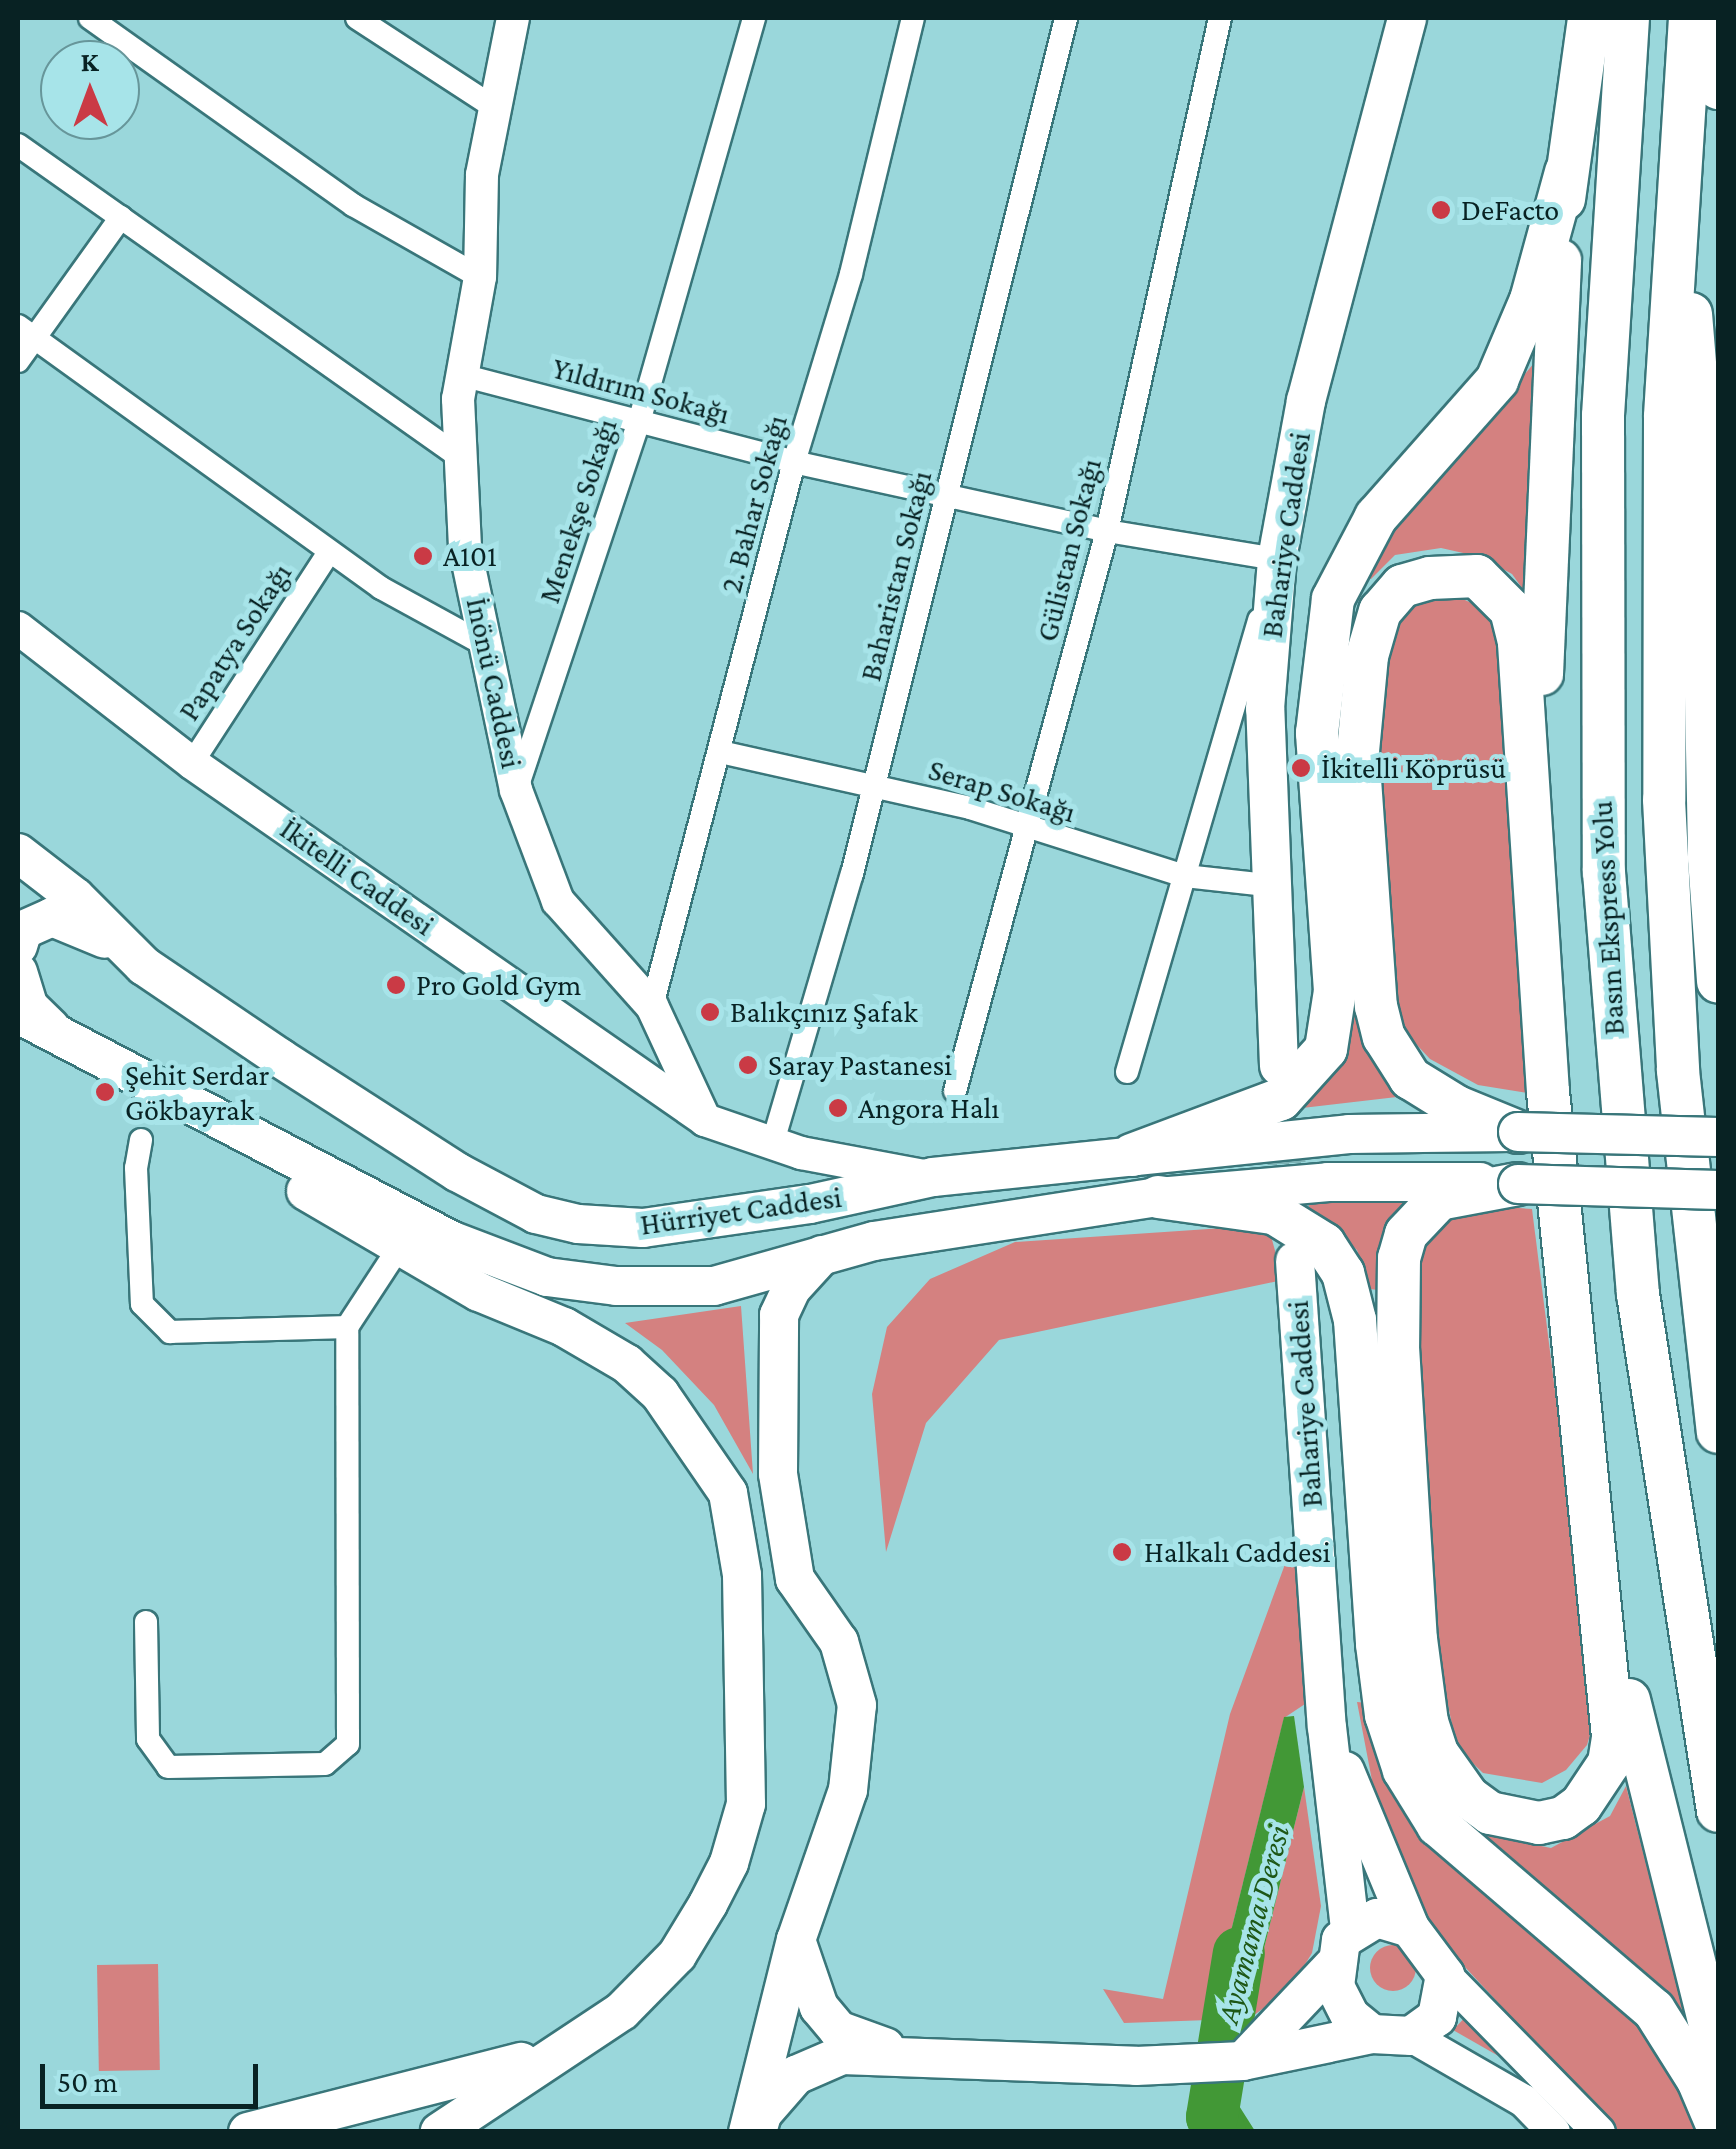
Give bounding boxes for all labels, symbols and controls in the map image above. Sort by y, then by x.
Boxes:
north arrow [40,40,140,140]
text: K [80,46,99,77]
place label: DeFacto [1461,192,1559,228]
marker: DeFacto [1430,199,1452,221]
street label: Yıldırım Sokağı [549,350,733,432]
street label: 2. Bahar Sokağı [713,411,795,597]
street label: Menekşe Sokağı [531,414,625,608]
street label: Bahariye Caddesi [1254,430,1318,640]
street label: Gülistan Sokağı [1029,455,1109,645]
street label: Baharistan Sokağı [852,467,940,685]
place label: A101 [443,538,497,574]
marker: A101 [412,545,434,567]
street label: Papatya Sokağı [171,557,299,727]
street label: İnönü Caddesi [458,594,530,772]
place label: İkitelli Köprüsü [1321,750,1506,786]
street label: Serap Sokağı [924,752,1080,830]
marker: İkitelli Köprüsü [1290,757,1312,779]
street label: Basın Ekspress Yolu [1584,800,1632,1036]
street label: İkitelli Caddesi [273,811,441,943]
place label: Pro Gold Gym [416,967,581,1003]
marker: Pro Gold Gym [385,974,407,996]
place label: Balıkçınız Şafak [730,994,918,1030]
marker: Balıkçınız Şafak [699,1001,721,1023]
place label: Saray Pastanesi [768,1047,952,1083]
marker: Saray Pastanesi [737,1054,759,1076]
place label: Şehit Serdar Gökbayrak [125,1057,269,1128]
marker: Şehit Serdar Gökbayrak [94,1081,116,1103]
place label: Angora Halı [858,1090,999,1126]
marker: Angora Halı [827,1097,849,1119]
street label: Hürriyet Caddesi [638,1179,844,1243]
street label: Bahariye Caddesi [1280,1299,1330,1509]
place label: Halkalı Caddesi [1144,1534,1331,1570]
marker: Halkalı Caddesi [1109,1539,1135,1565]
water label: Ayamama Deresi [1208,1821,1298,2027]
scale bar [45,2044,262,2106]
text: 50 m [57,2065,118,2098]

